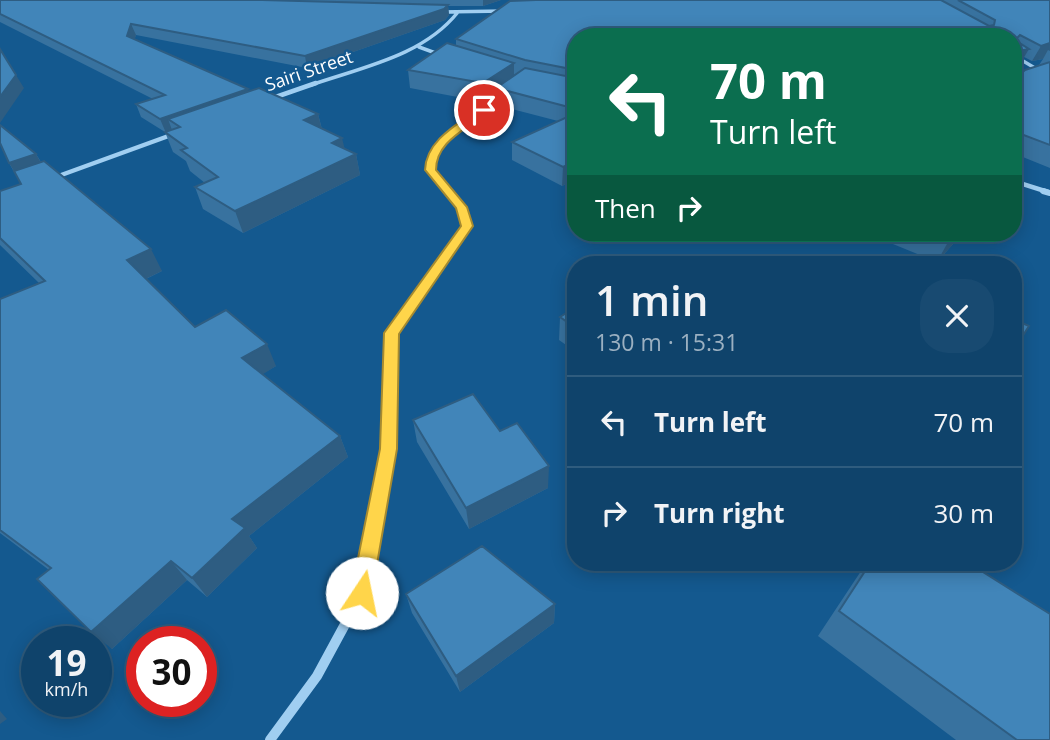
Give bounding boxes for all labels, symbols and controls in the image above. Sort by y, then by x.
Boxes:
street label: Sairi Street [262,44,356,96]
text: 70 m [710,47,827,113]
icon: left [595,56,686,147]
pin [454,80,514,140]
icon: arrive [465,91,503,129]
text: Turn left [710,110,836,153]
icon: right [670,189,708,227]
text: Then [595,190,656,226]
text: 1 min [595,271,708,328]
button: close [920,279,994,353]
text: 130 m · 15:31 [595,326,738,358]
icon: left [595,403,633,441]
text: Turn left [654,404,766,440]
text: 70 m [933,404,994,440]
icon: right [595,494,633,532]
text: Turn right [654,495,785,531]
text: 30 m [933,495,994,531]
position arrow [325,556,399,630]
speed limit sign: 30 [126,626,217,717]
text: 19 [46,639,87,686]
text: km/h [45,677,88,701]

